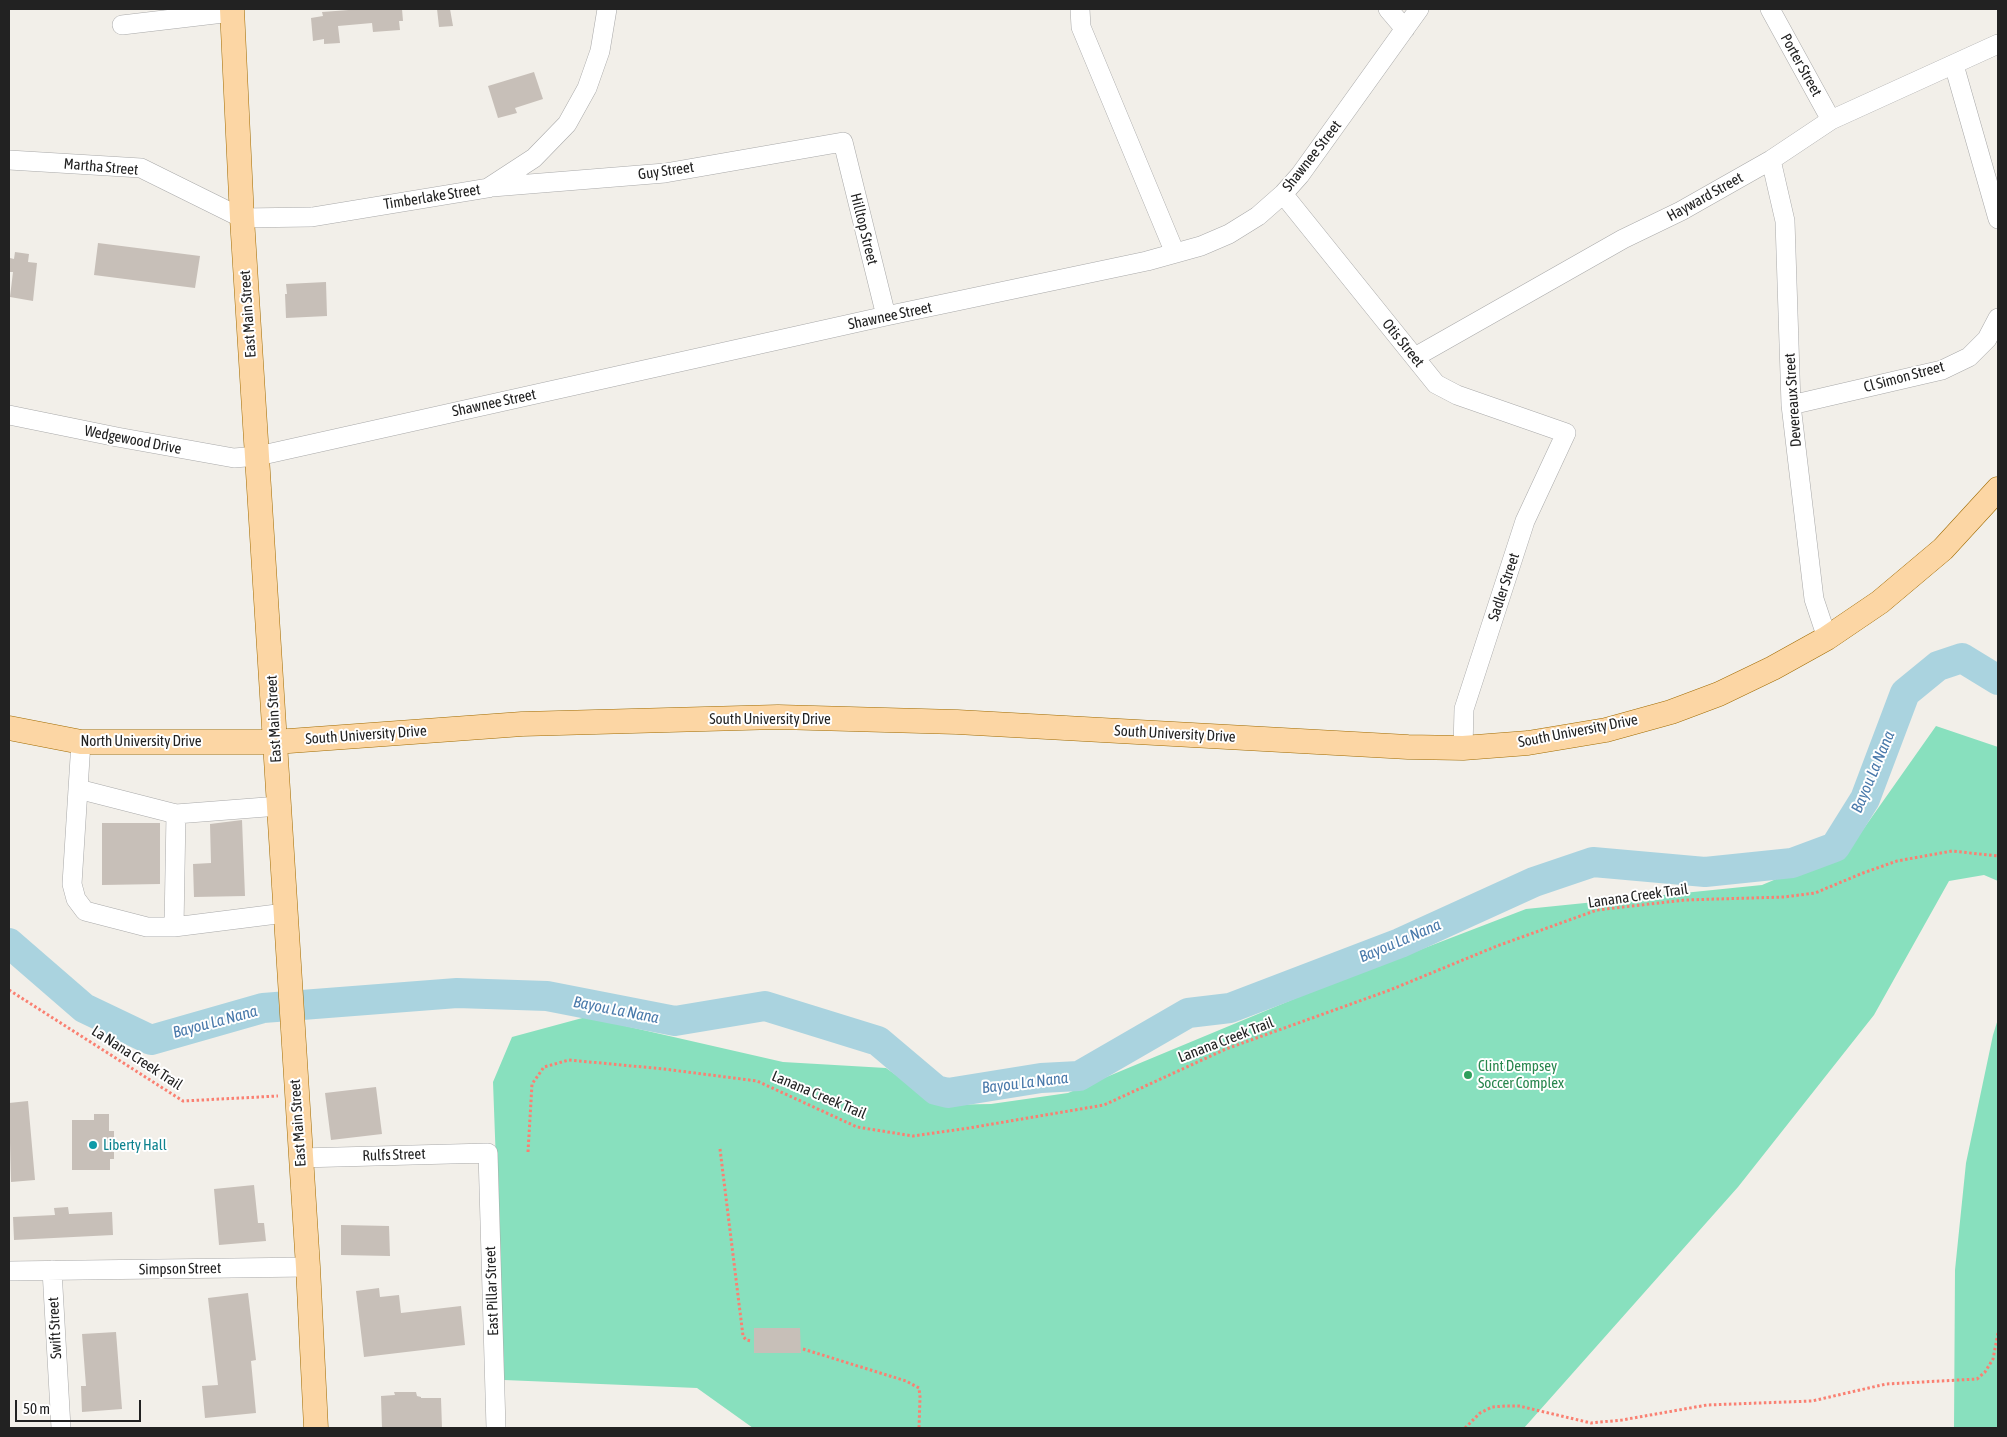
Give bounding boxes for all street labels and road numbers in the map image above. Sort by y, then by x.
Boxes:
street label: Porter Street [1776,31,1826,99]
street label: Shawnee Street [1279,117,1345,195]
street label: Martha Street [63,155,139,179]
street label: Guy Street [637,158,695,184]
street label: Hayward Street [1664,169,1746,225]
street label: Timberlake Street [382,180,482,214]
street label: Hilltop Street [846,191,882,267]
street label: East Main Street [236,270,260,358]
street label: Shawnee Street [846,298,934,334]
street label: Otis Street [1378,315,1428,371]
street label: Devereaux Street [1781,352,1805,448]
street label: Cl Simon Street [1862,358,1946,396]
street label: Shawnee Street [450,385,538,421]
street label: Wedgewood Drive [83,422,183,458]
street label: Sadler Street [1485,551,1523,623]
street label: East Main Street [263,675,285,763]
street label: South University Drive [709,710,831,728]
street label: South University Drive [1517,711,1639,751]
street label: South University Drive [305,722,427,748]
street label: South University Drive [1114,722,1236,746]
street label: North University Drive [80,732,202,750]
street label: Lanana Creek Trail [1587,880,1689,912]
street label: Lanana Creek Trail [1176,1014,1276,1066]
street label: La Nana Creek Trail [88,1022,186,1094]
street label: Lanana Creek Trail [769,1067,869,1123]
street label: East Main Street [286,1079,310,1167]
street label: Rulfs Street [362,1145,426,1165]
street label: East Pillar Street [481,1246,503,1336]
street label: Simpson Street [139,1259,221,1279]
street label: Swift Street [44,1297,66,1359]

